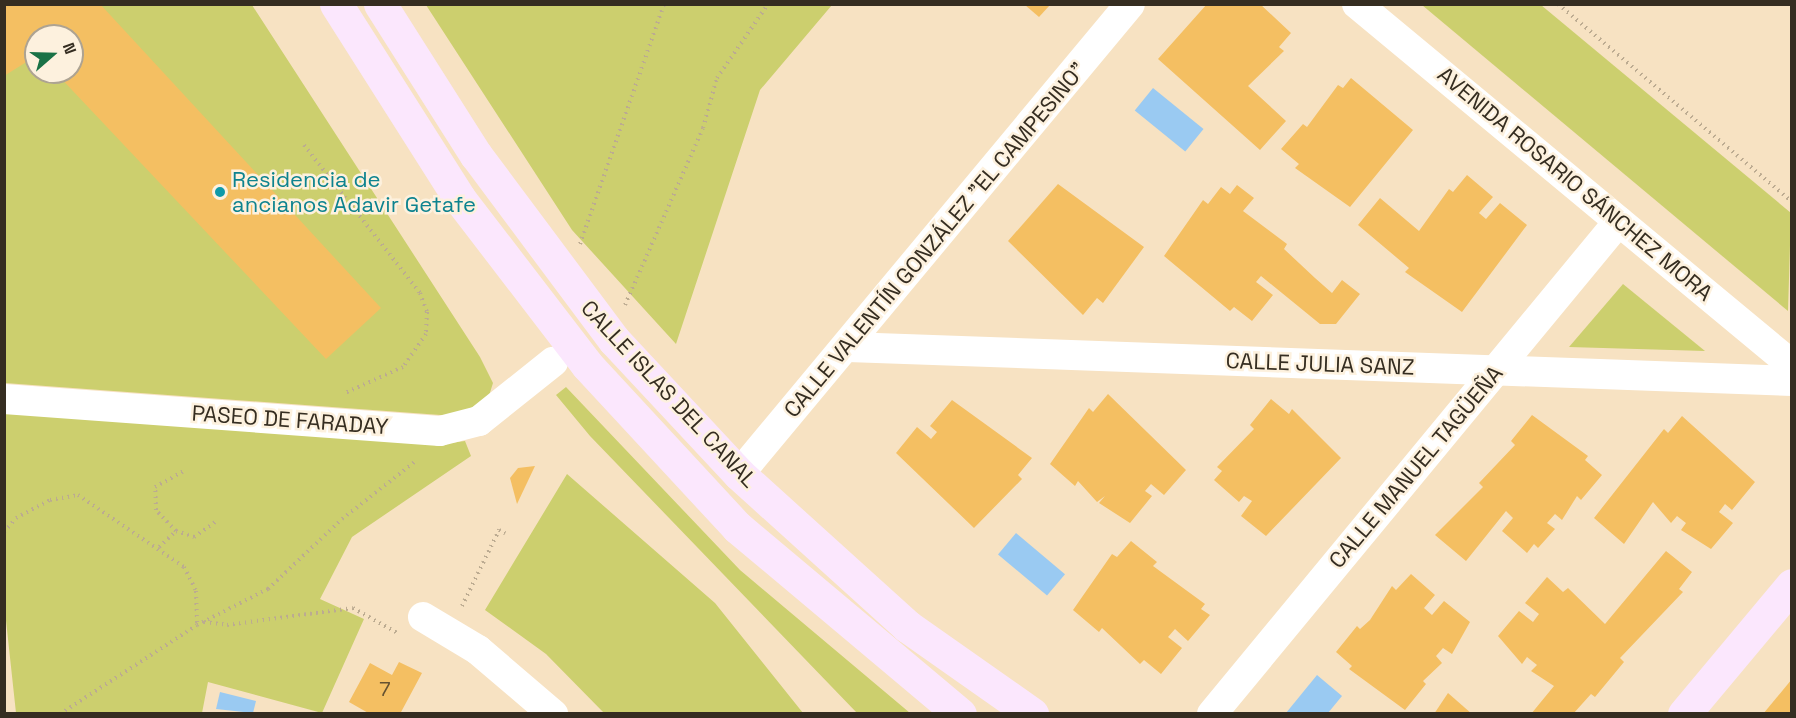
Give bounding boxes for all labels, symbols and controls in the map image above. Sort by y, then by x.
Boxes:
north arrow [24,24,84,84]
text: N [58,40,81,57]
street label: CALLE VALENTÍN GONZÁLEZ "EL CAMPESINO" [778,57,1092,423]
street label: AVENIDA ROSARIO SÁNCHEZ MORA [1432,61,1718,307]
place label: Residencia de ancianos Adavir Getafe [232,166,476,218]
marker: Residencia de ancianos Adavir Getafe [213,185,227,199]
street label: CALLE ISLAS DEL CANAL [575,295,763,493]
street label: CALLE JULIA SANZ [1225,348,1415,380]
street label: CALLE MANUEL TAGÜEÑA [1323,360,1509,574]
street label: PASEO DE FARADAY [191,400,389,440]
house number: 7 [379,677,391,701]

